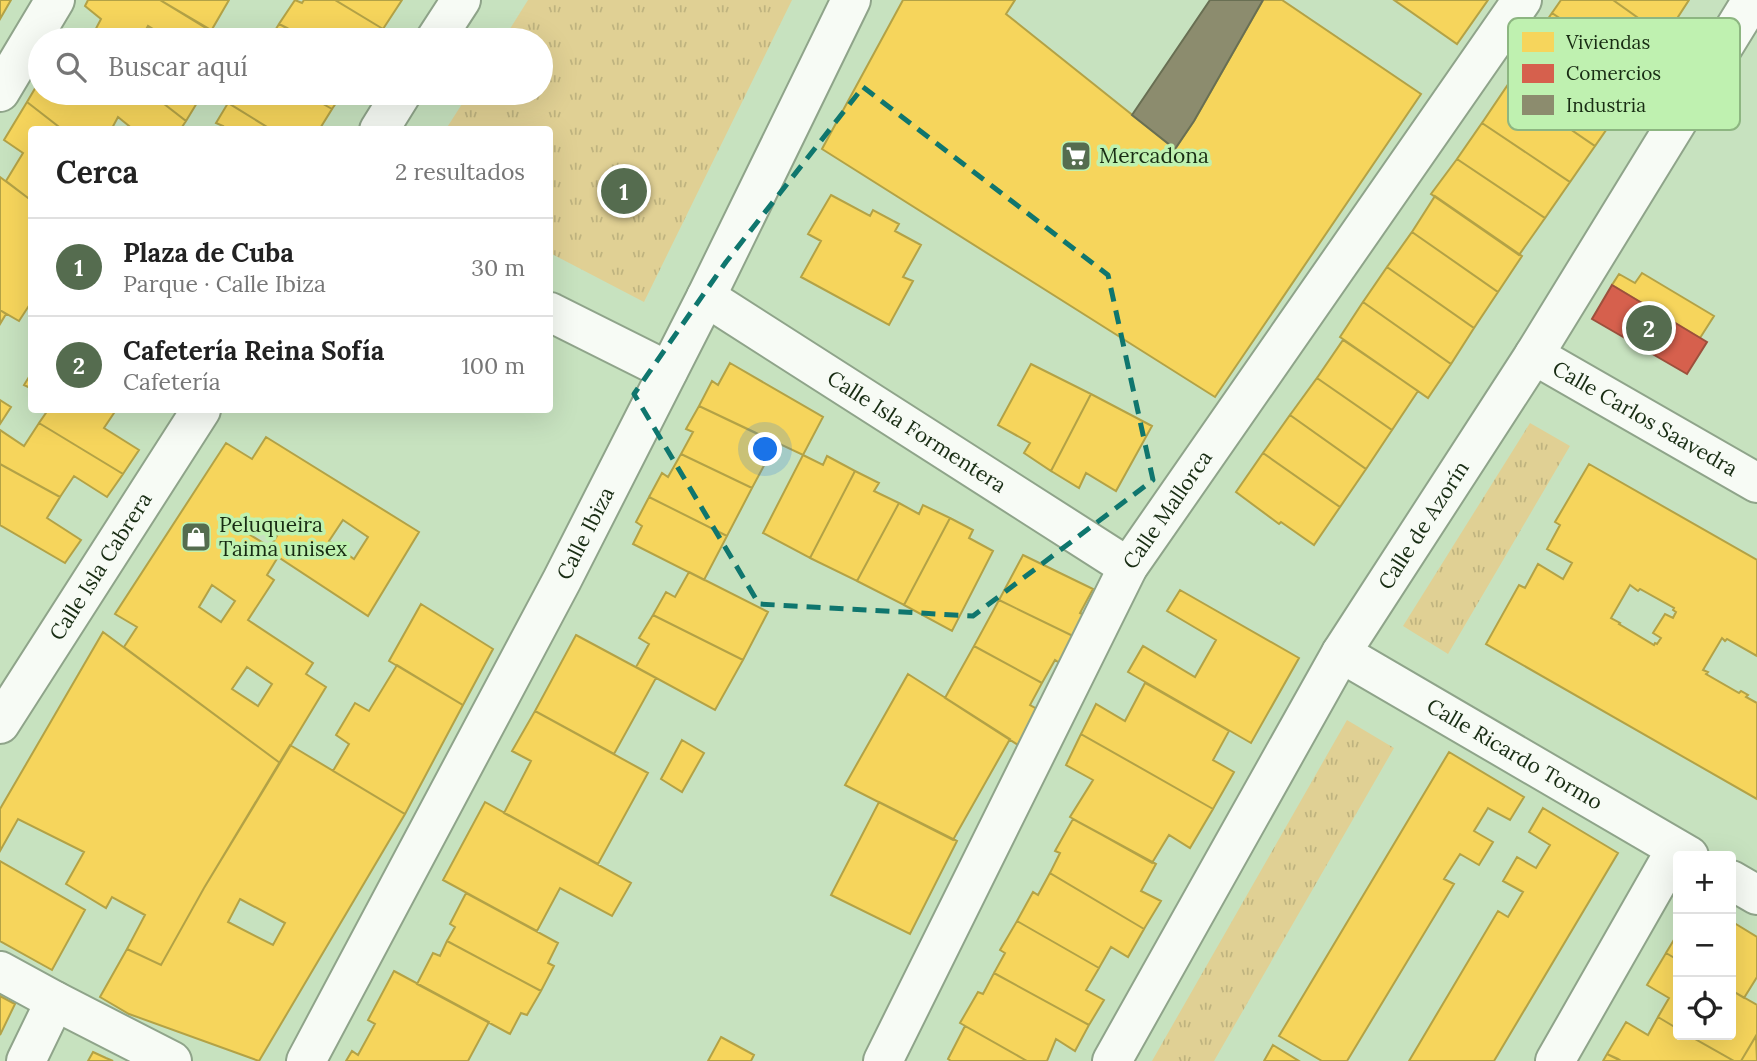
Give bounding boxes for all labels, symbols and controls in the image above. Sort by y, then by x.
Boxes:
legend [1508,18,1740,130]
search box [28,28,553,105]
text: Viviendas [1565,30,1650,54]
icon: search [52,48,90,86]
text: Buscar aquí [108,50,248,83]
text: Comercios [1566,61,1661,85]
text: Industria [1566,93,1646,117]
supermarket icon: Mercadona [1059,139,1093,173]
place label: Mercadona [1099,142,1209,169]
text: Cerca [56,153,138,191]
text: 2 resultados [395,157,525,186]
pin: 1 [601,165,647,217]
text: Plaza de Cuba [123,236,294,269]
text: 1 [74,253,84,282]
text: 30 m [471,253,525,282]
text: Parque · Calle Ibiza [123,269,326,298]
pin: 2 [1626,302,1672,354]
text: Cafetería Reina Sofía [123,334,384,367]
text: 2 [73,351,85,380]
text: 100 m [461,351,525,380]
street label: Calle Carlos Saavedra [1548,355,1743,482]
street label: Calle Isla Formentera [822,364,1012,499]
text: Cafetería [123,367,221,396]
your location [748,432,782,466]
street label: Calle Mallorca [1117,445,1218,574]
street label: Calle de Azorín [1372,455,1475,594]
street label: Calle Ibiza [550,482,620,584]
street label: Calle Isla Cabrera [43,487,158,645]
place label: Peluqueira Taima unisex [219,511,347,562]
shop icon: Peluqueira Taima unisex [179,520,213,554]
street label: Calle Ricardo Tormo [1422,692,1608,816]
map controls [1673,851,1736,1040]
button: + [1673,851,1736,914]
button: − [1673,914,1736,977]
button: locate [1673,977,1736,1040]

